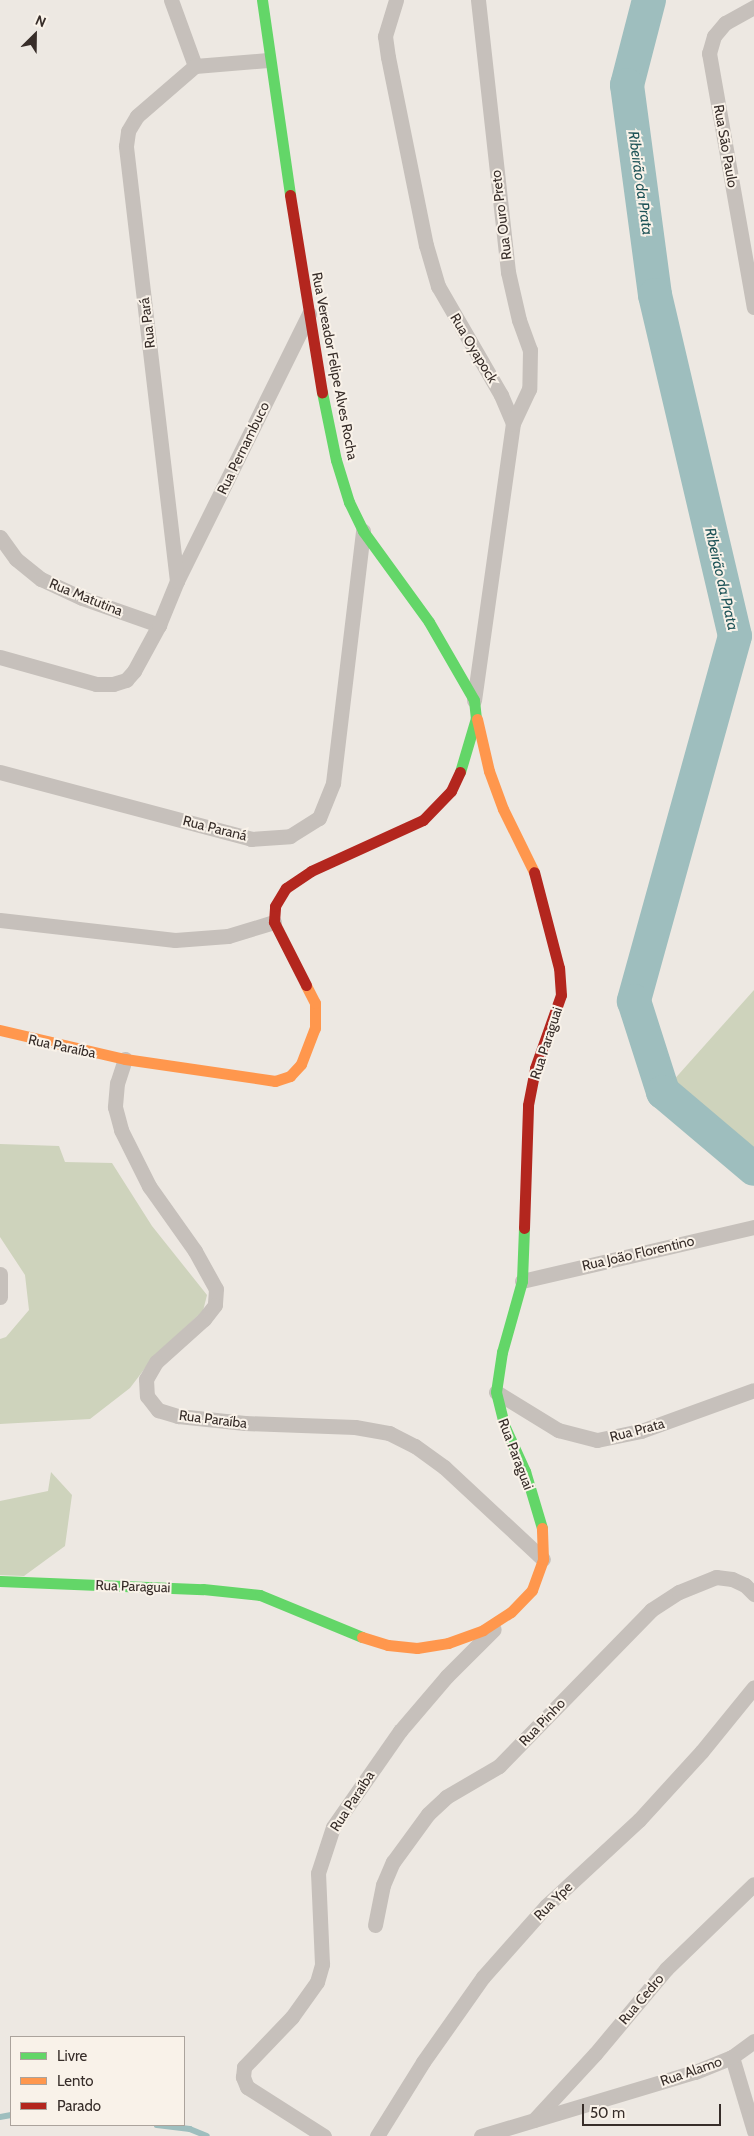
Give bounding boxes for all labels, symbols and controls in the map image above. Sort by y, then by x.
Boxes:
north arrow [10,10,60,60]
text: N [33,11,49,31]
street label: Rua São Paulo [710,103,742,189]
water label: Ribeirão da Prata [624,130,656,236]
street label: Rua Ouro Preto [487,169,515,261]
street label: Rua Vereador Felipe Alves Rocha [309,271,361,461]
street label: Rua Pará [136,297,158,349]
street label: Rua Oyapock [447,310,501,386]
street label: Rua Pernambuco [213,399,273,497]
water label: Ribeirão da Prata [700,526,742,632]
street label: Rua Matutina [47,575,125,619]
street label: Rua Paraná [181,812,249,844]
street label: Rua Paraguai [526,1005,566,1081]
street label: Rua Paraíba [27,1031,97,1061]
street label: Rua João Florentino [580,1232,696,1274]
street label: Rua Paraíba [178,1406,248,1432]
street label: Rua Prata [608,1415,666,1445]
street label: Rua Paraguai [495,1416,537,1492]
street label: Rua Paraguai [95,1576,171,1596]
street label: Rua Pinho [515,1695,569,1749]
street label: Rua Paraíba [326,1768,378,1834]
street label: Rua Ype [530,1878,576,1924]
street label: Rua Cedro [615,1970,667,2028]
legend [10,2036,185,2126]
text: Livre [57,2047,87,2065]
street label: Rua Alamo [658,2053,724,2089]
text: Lento [57,2072,94,2090]
scale bar [584,2094,723,2126]
text: Parado [57,2097,101,2115]
text: 50 m [590,2104,625,2122]

